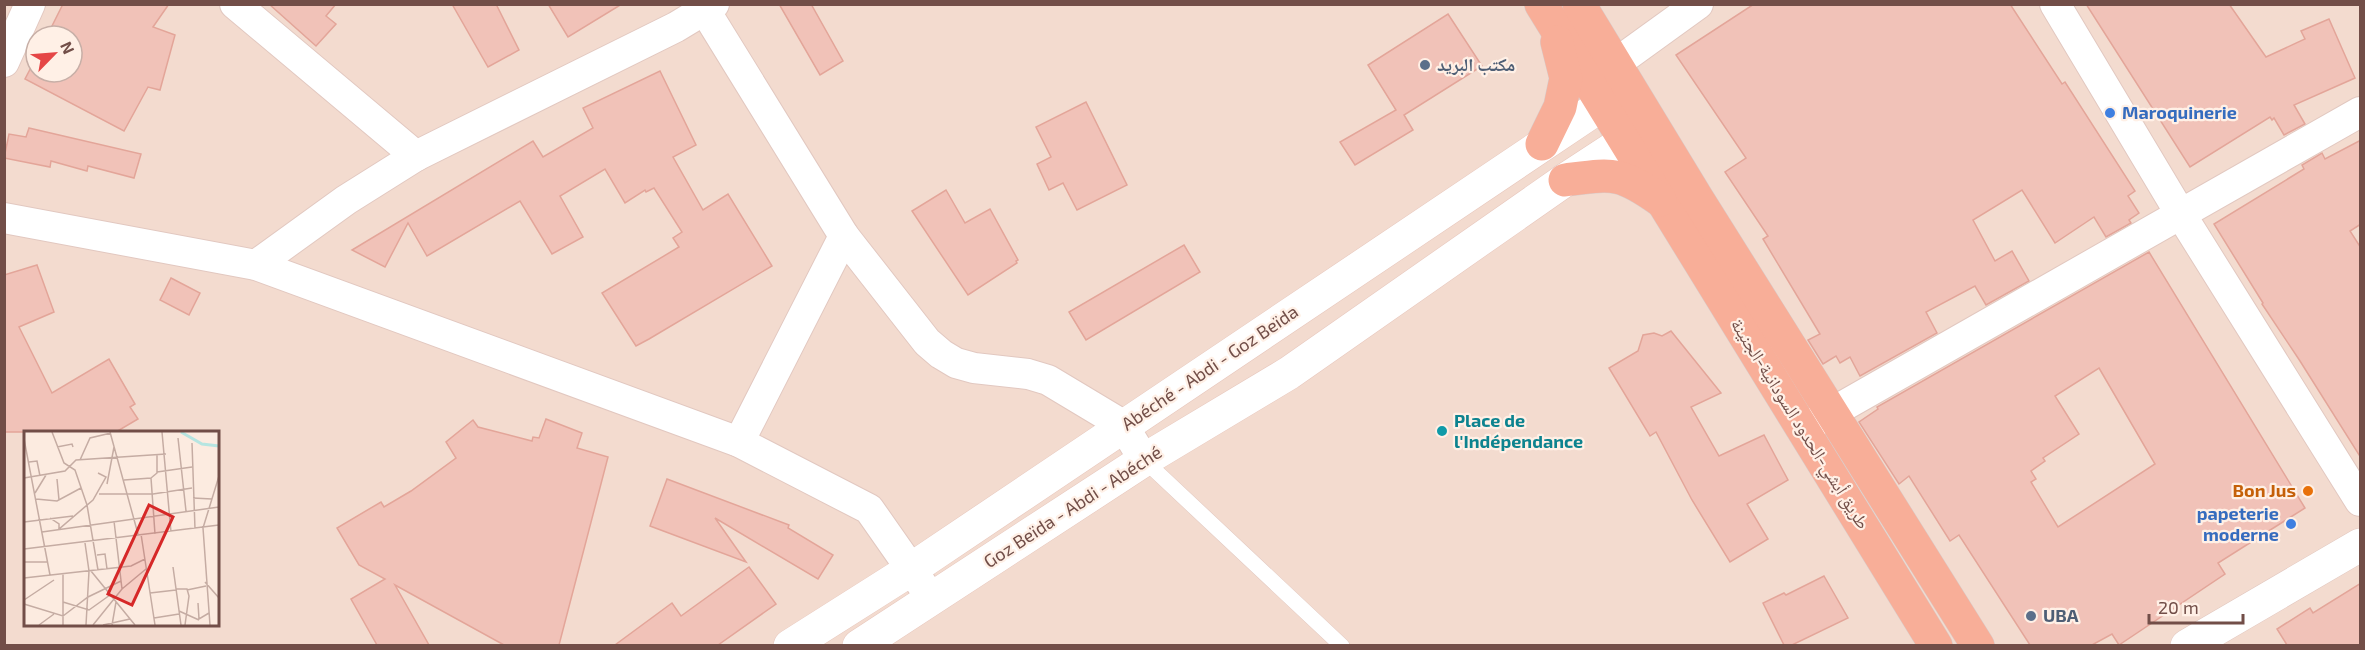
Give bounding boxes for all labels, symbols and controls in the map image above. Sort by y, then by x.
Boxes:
north arrow [24,24,84,84]
text: N [57,38,79,57]
place label: مكتب البريد [1437,53,1515,76]
marker: مكتب البريد [1418,58,1432,72]
place label: Maroquinerie [2122,101,2237,123]
marker: Maroquinerie [2103,106,2117,120]
street label: Abéché - Abdi - Goz Beïda [1117,300,1302,435]
street label: طريق أبشي-الحدود السودانية-الجنينة [1723,314,1875,535]
place label: Place de l'Indépendance [1454,409,1583,452]
marker: Place de l'Indépendance [1435,424,1449,438]
inset map [24,431,219,626]
street label: Goz Beïda - Abdi - Abéché [979,440,1166,572]
place label: Bon Jus [2233,479,2296,501]
marker: Bon Jus [2301,484,2315,498]
place label: papeterie moderne [2197,502,2279,545]
marker: papeterie moderne [2284,517,2298,531]
scale bar [2149,587,2244,625]
text: 20 m [2158,596,2199,618]
place label: UBA [2043,604,2079,626]
marker: UBA [2024,609,2038,623]

